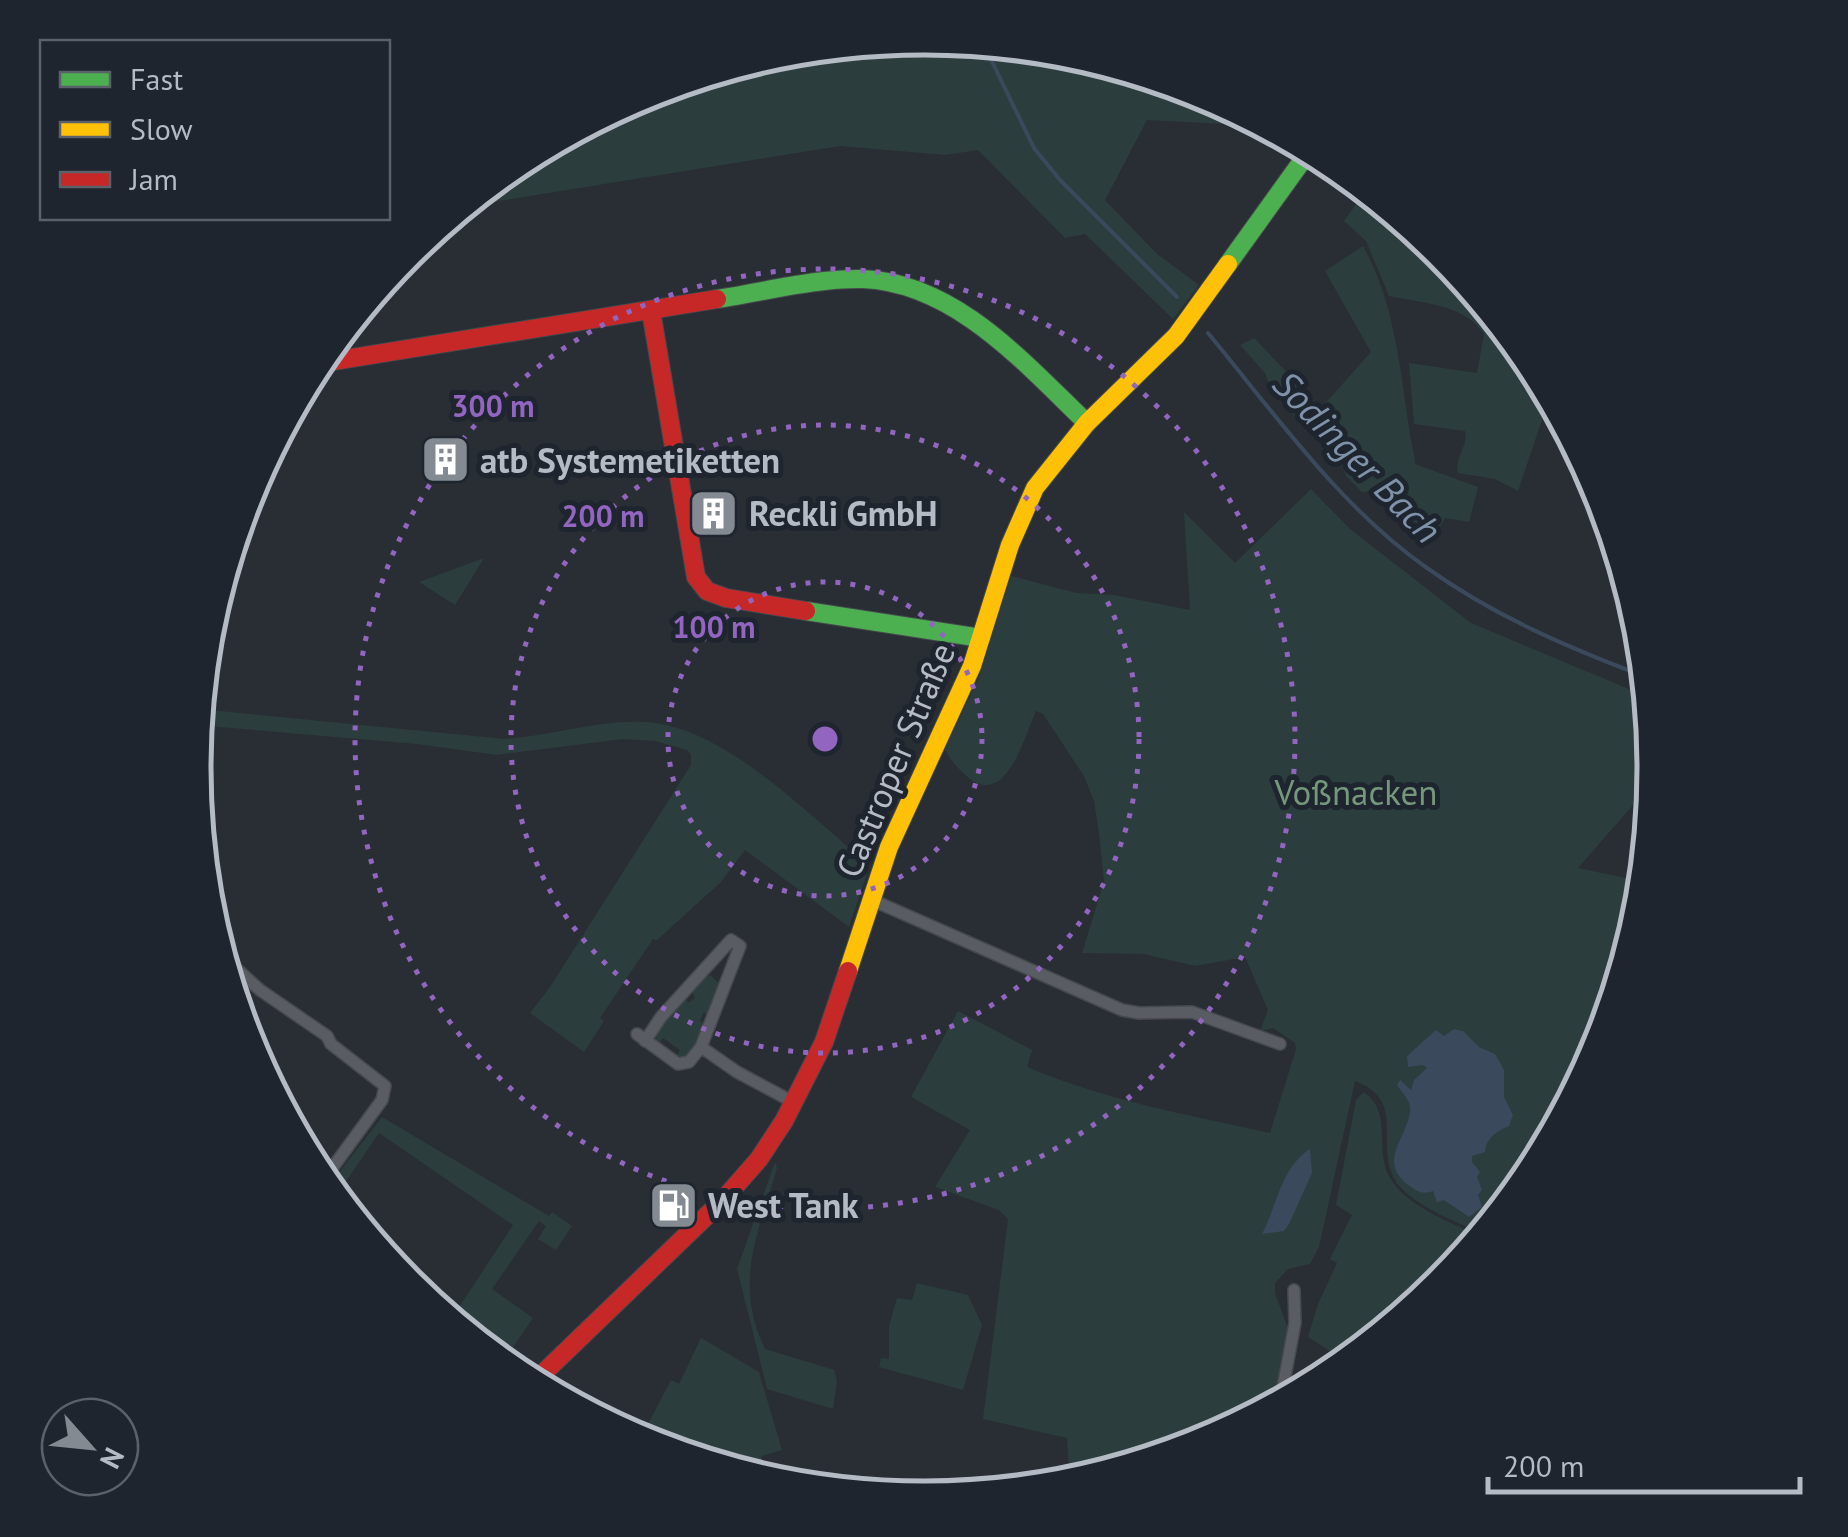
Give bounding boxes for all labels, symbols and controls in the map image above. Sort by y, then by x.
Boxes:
legend [40,40,390,220]
text: Fast [130,59,183,98]
text: Slow [130,109,193,148]
text: Jam [128,159,178,198]
water label: Sodinger Bach [1263,359,1453,553]
text: 300 m [452,386,534,425]
building icon: atb Systemetiketten [419,434,471,486]
place label: atb Systemetiketten [480,437,780,483]
building icon: Reckli GmbH [688,487,740,539]
place label: Reckli GmbH [749,490,937,536]
text: 200 m [562,496,644,535]
text: 100 m [673,607,755,646]
street label: Castroper Straße [825,636,965,884]
centre of rings [807,721,843,757]
park label: Voßnacken [1274,769,1437,815]
fuel station icon: West Tank [647,1179,699,1231]
place label: West Tank [708,1182,859,1228]
north arrow [40,1397,140,1497]
scale bar [1488,1432,1800,1494]
text: N [92,1442,133,1475]
text: 200 m [1503,1446,1584,1485]

